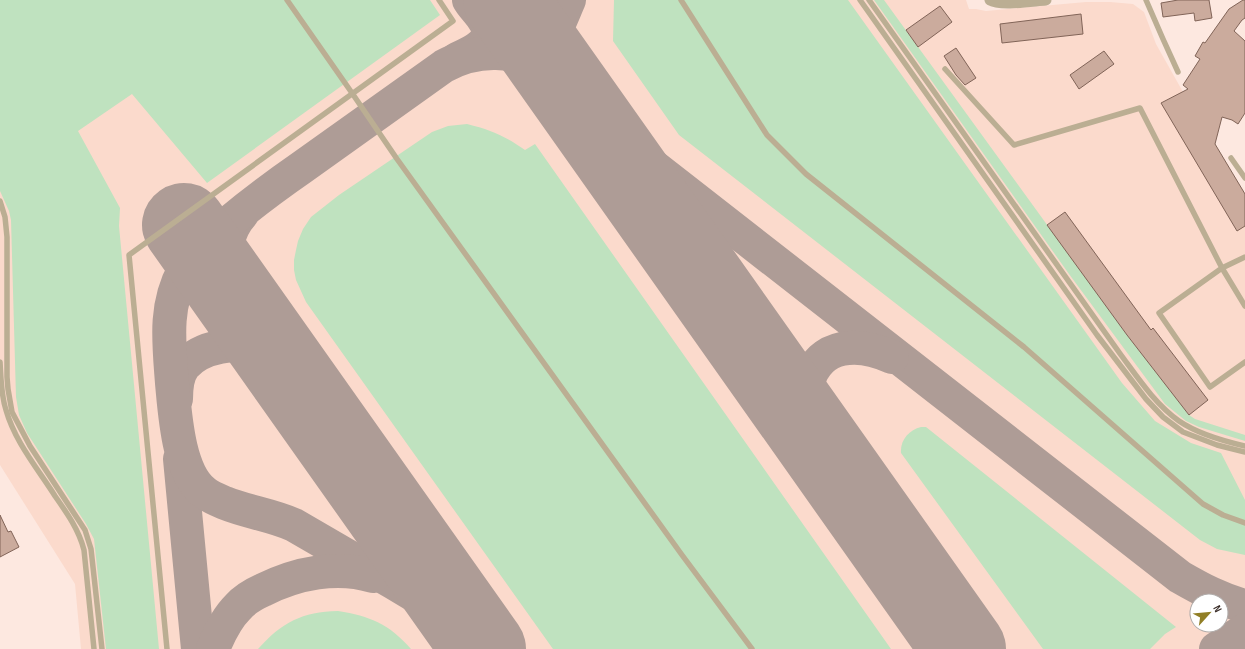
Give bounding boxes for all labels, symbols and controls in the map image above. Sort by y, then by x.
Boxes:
north arrow [1189,593,1229,633]
text: N [1210,603,1225,614]

